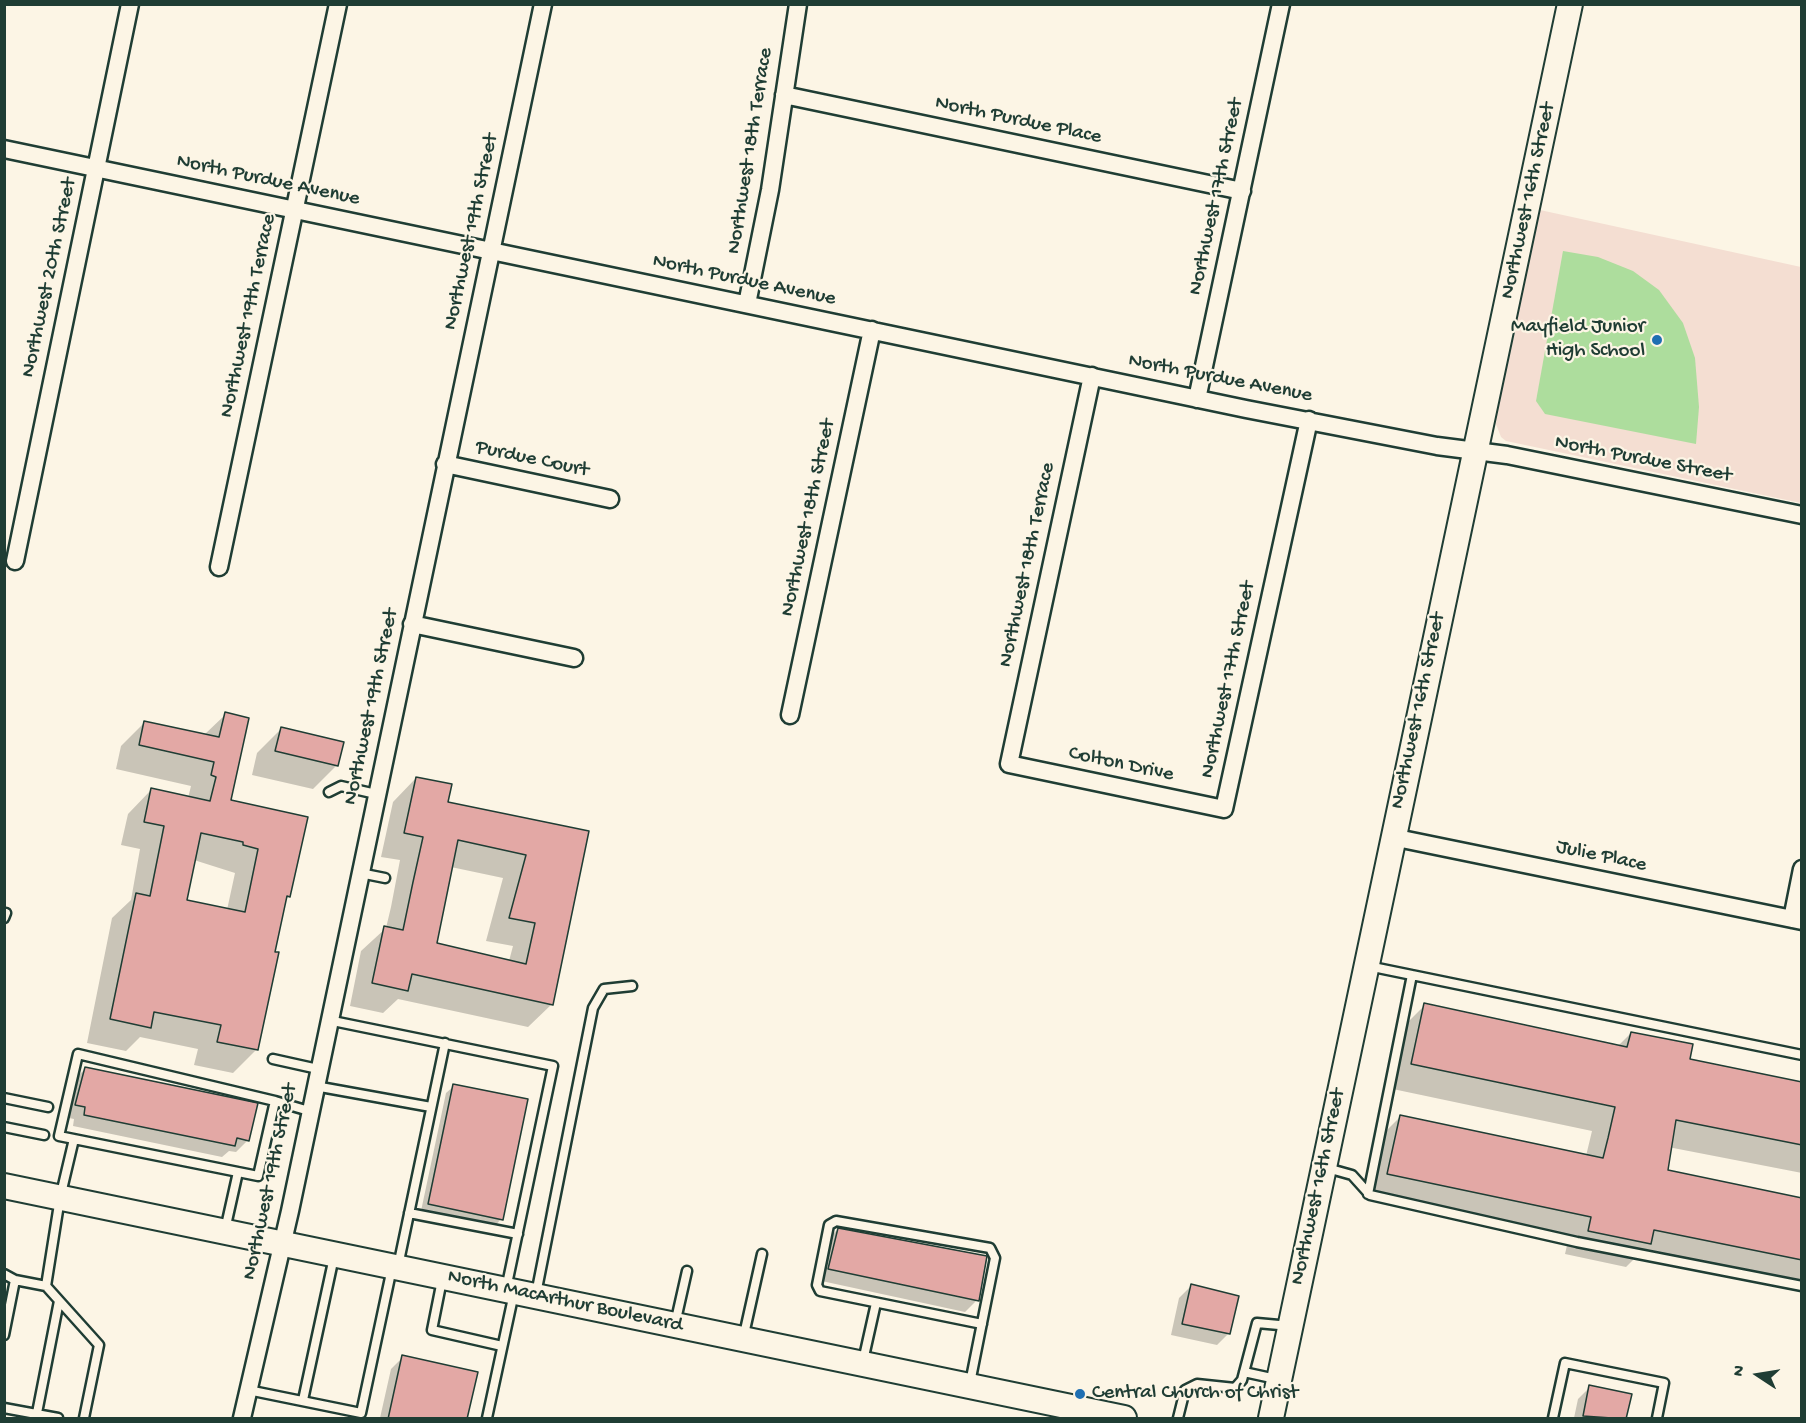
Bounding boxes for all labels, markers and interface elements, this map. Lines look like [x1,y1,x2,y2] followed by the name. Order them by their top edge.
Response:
[722,46,780,256] street label: Northwest 18th Terrace
[932,91,1104,151] street label: North Purdue Place
[1184,96,1250,298] street label: Northwest 17th Street
[1496,100,1562,302] street label: Northwest 16th Street
[439,132,505,332] street label: Northwest 19th Street
[174,149,362,213] street label: North Purdue Avenue
[17,176,83,380] street label: Northwest 20th Street
[215,212,283,420] street label: Northwest 19th Terrace
[650,249,838,313] street label: North Purdue Avenue
[1511,315,1645,365] place label: Mayfield Junior High School
[1650,333,1664,347] marker: Mayfield Junior High School
[1126,349,1314,409] street label: North Purdue Avenue
[776,417,842,619] street label: Northwest 18th Street
[1552,430,1734,490] street label: North Purdue Street
[473,436,591,484] street label: Purdue Court
[994,460,1062,670] street label: Northwest 18th Terrace
[1196,579,1262,781] street label: Northwest 17th Street
[339,607,405,807] street label: Northwest 19th Street
[1386,610,1452,812] street label: Northwest 16th Street
[1066,742,1176,788] street label: Colton Drive
[1553,835,1649,879] street label: Julie Place
[238,1082,304,1282] street label: Northwest 19th Street
[1286,1086,1352,1288] street label: Northwest 16th Street
[445,1265,685,1339] street label: North MacArthur Boulevard
[1728,1345,1788,1405] north arrow
[1730,1364,1750,1378] text: N
[1092,1381,1298,1407] place label: Central Church of Christ
[1073,1387,1087,1401] marker: Central Church of Christ

